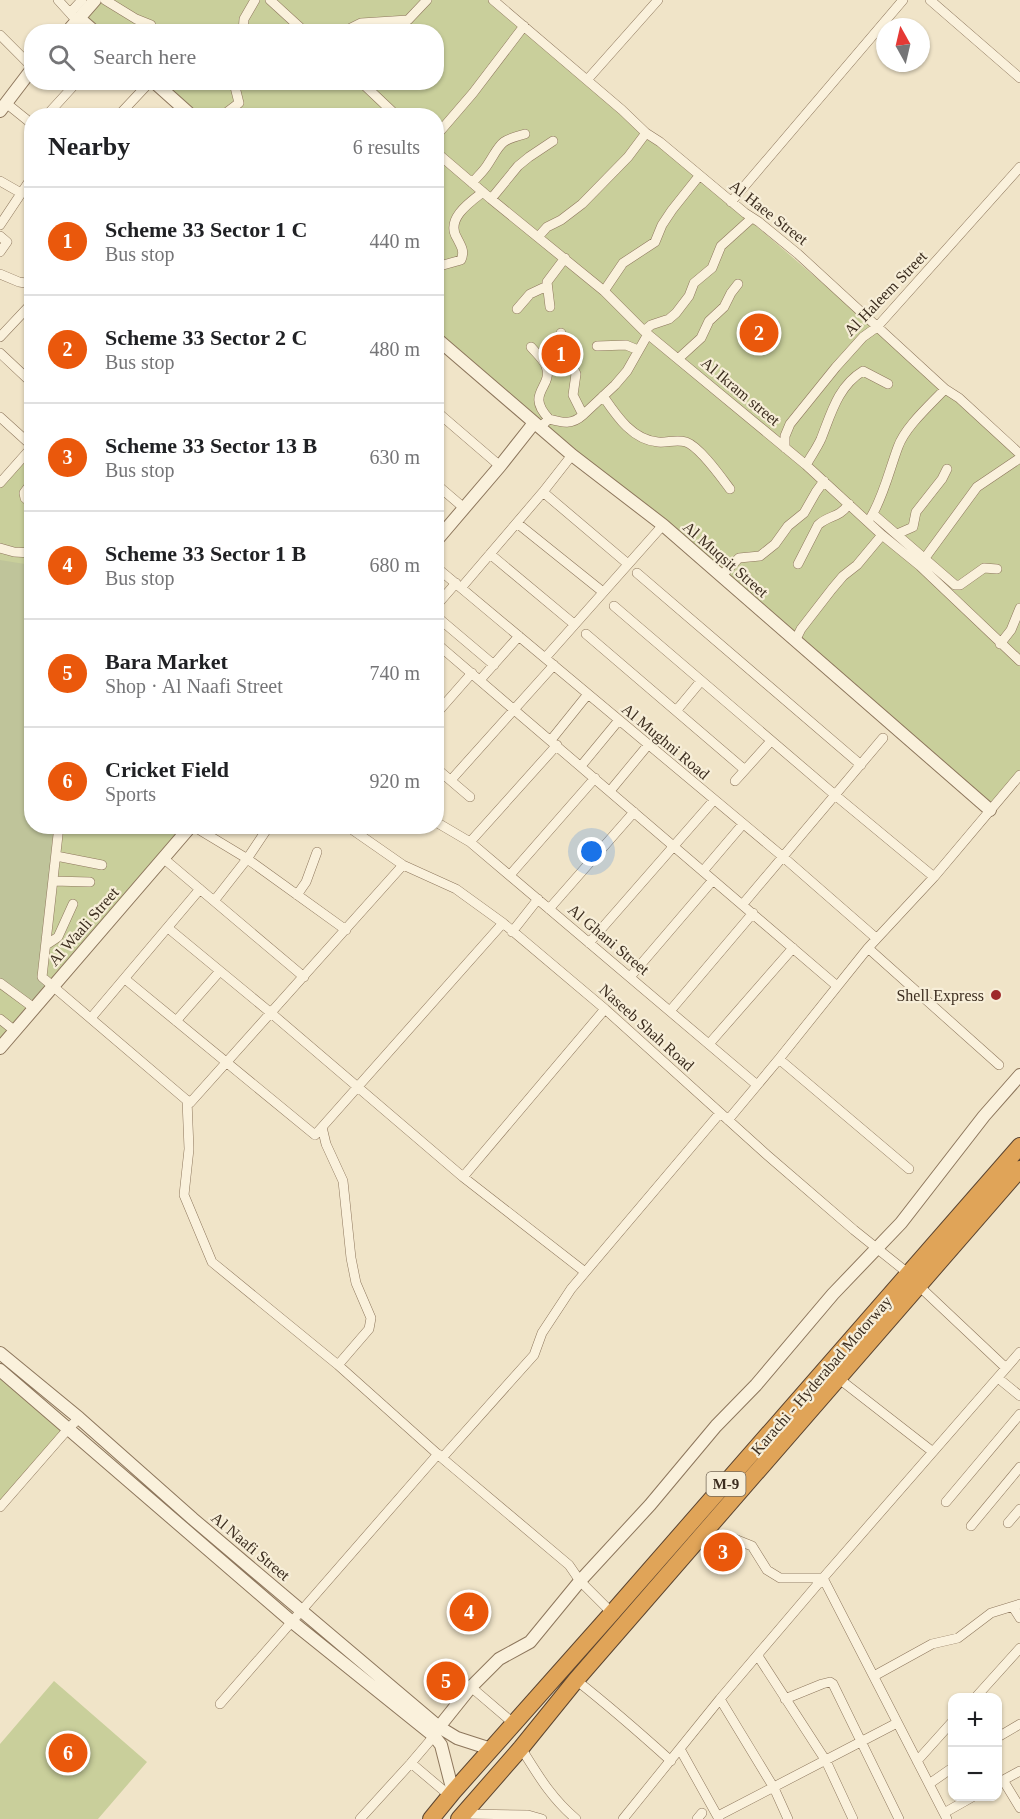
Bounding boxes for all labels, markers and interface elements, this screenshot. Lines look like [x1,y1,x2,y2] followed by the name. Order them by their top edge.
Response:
[876,18,930,72] north arrow
[24,24,444,90] search box
[45,41,78,74] icon: search
[93,44,196,69] text: Search here
[48,132,130,161] text: Nearby
[353,136,420,158] text: 6 results
[726,177,811,248] street label: Al Haee Street
[105,217,307,242] text: Scheme 33 Sector 1 C
[63,230,73,252] text: 1
[369,230,420,252] text: 440 m
[105,243,174,265] text: Bus stop
[841,247,930,339] street label: Al Haleem Street
[740,310,778,356] pin: 2
[105,325,307,350] text: Scheme 33 Sector 2 C
[542,332,580,376] pin: 1
[63,338,73,360] text: 2
[369,338,420,360] text: 480 m
[105,351,174,373] text: Bus stop
[698,354,784,429] street label: Al Ikram street
[105,433,317,458] text: Scheme 33 Sector 13 B
[63,446,73,468] text: 3
[369,446,420,468] text: 630 m
[105,459,174,481] text: Bus stop
[679,518,772,602] street label: Al Muqsit Street
[105,541,306,566] text: Scheme 33 Sector 1 B
[63,554,73,576] text: 4
[369,554,420,576] text: 680 m
[105,567,174,589] text: Bus stop
[105,649,228,674] text: Bara Market
[63,662,73,684] text: 5
[369,662,420,684] text: 740 m
[105,675,283,697] text: Shop · Al Naafi Street
[618,700,713,784] street label: Al Mughni Road
[105,757,229,782] text: Cricket Field
[63,770,73,792] text: 6
[369,770,420,792] text: 920 m
[105,783,156,805] text: Sports
[577,837,606,866] your location
[45,883,122,969] street label: Al Waali Street
[565,901,653,979] street label: Al Ghani Street
[596,981,697,1074] street label: Naseeb Shah Road
[896,987,984,1005] place label: Shell Express
[989,988,1003,1002] marker: Shell Express
[748,1292,896,1459] street label: Karachi - Hyderabad Motorway
[706,1472,746,1496] road number: M-9
[208,1509,294,1584] street label: Al Naafi Street
[704,1530,742,1574] pin: 3
[450,1590,488,1634] pin: 4
[426,1658,466,1704] pin: 5
[948,1693,1002,1801] map controls
[948,1693,1002,1747] button: +
[48,1730,88,1776] pin: 6
[948,1747,1002,1801] button: −

